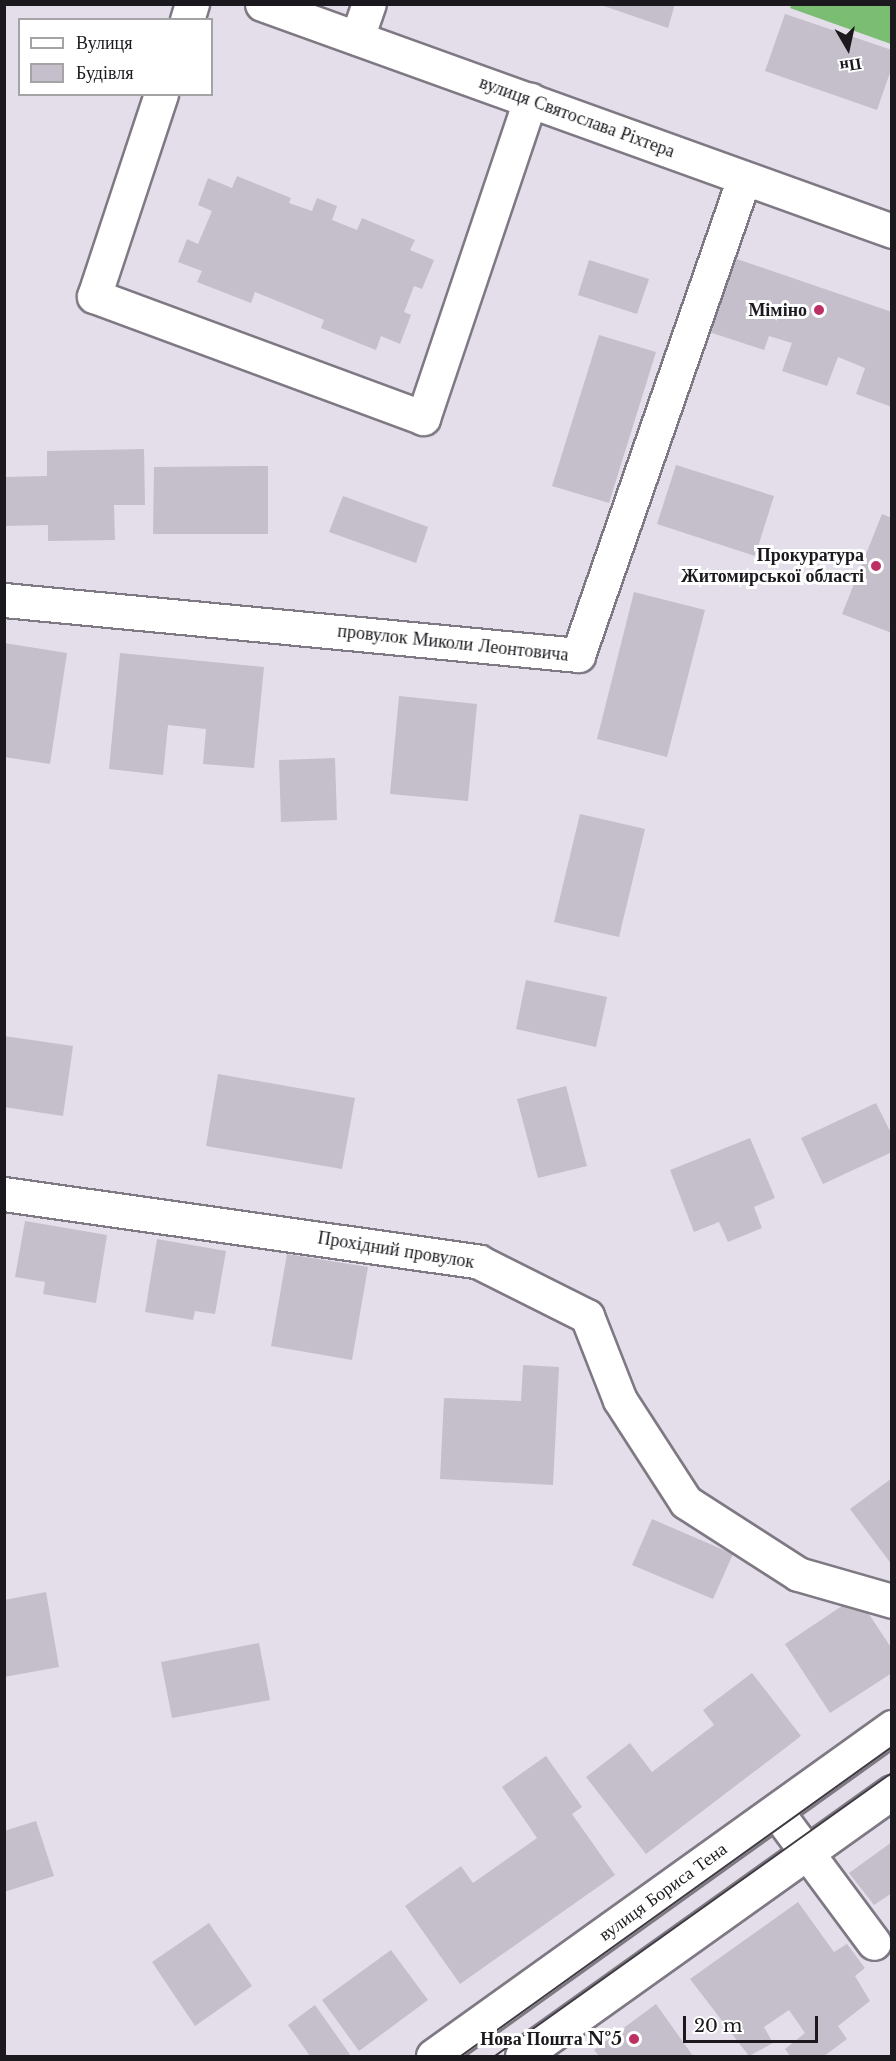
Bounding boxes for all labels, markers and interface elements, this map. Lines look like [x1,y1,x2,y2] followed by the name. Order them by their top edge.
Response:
[18,18,213,96] legend
[818,18,878,78] north arrow
[76,32,133,54] text: Вулиця
[839,54,863,77] text: Пн
[76,62,133,84] text: Будівля
[476,72,678,162] street label: вулиця Святослава Ріхтера
[748,299,807,321] place label: Міміно
[812,303,826,317] marker: Міміно
[681,545,864,588] place label: Прокуратура Житомирської області
[869,559,883,573] marker: Прокуратура Житомирської області
[336,620,570,666] street label: провулок Миколи Леонтовича
[316,1227,476,1273] street label: Прохідний провулок
[595,1838,731,1946] street label: вулиця Бориса Тена
[686,2004,821,2042] scale bar
[694,2015,742,2037] text: 20 m
[480,2028,622,2050] place label: Нова Пошта №5
[627,2032,641,2046] marker: Нова Пошта №5

